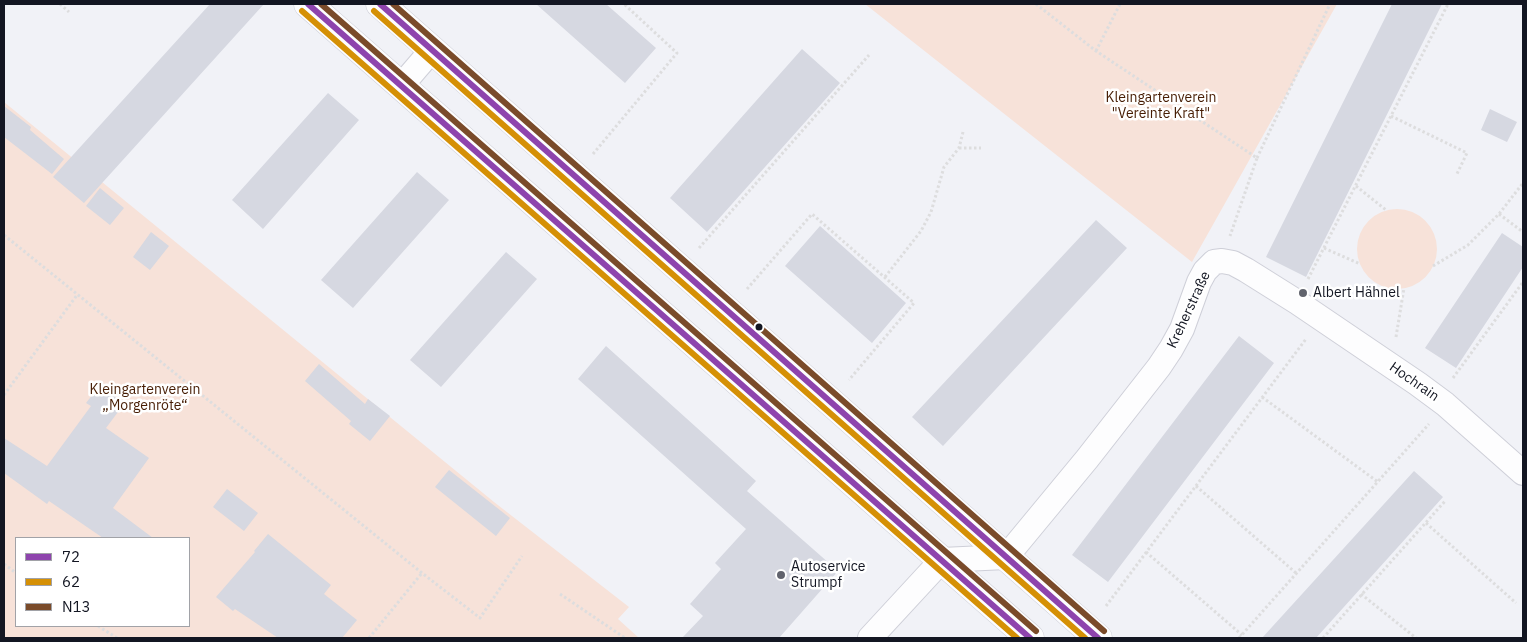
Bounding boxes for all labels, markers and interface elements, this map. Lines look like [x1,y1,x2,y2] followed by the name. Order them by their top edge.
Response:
[1106,90,1216,122] park label: Kleingartenverein "Vereinte Kraft"
[1164,269,1214,351] street label: Kreherstraße
[1313,285,1400,301] place label: Albert Hähnel
[1297,287,1309,299] marker: Albert Hähnel
[754,322,764,332] unlabelled marker
[1386,359,1442,405] street label: Hochrain
[90,382,200,414] park label: Kleingartenverein „Morgenröte“
[15,537,190,627] legend
[62,547,80,566] text: 72
[791,559,865,592] place label: Autoservice Strumpf
[775,569,787,581] marker: Autoservice Strumpf
[62,572,80,591] text: 62
[62,597,91,616] text: N13

